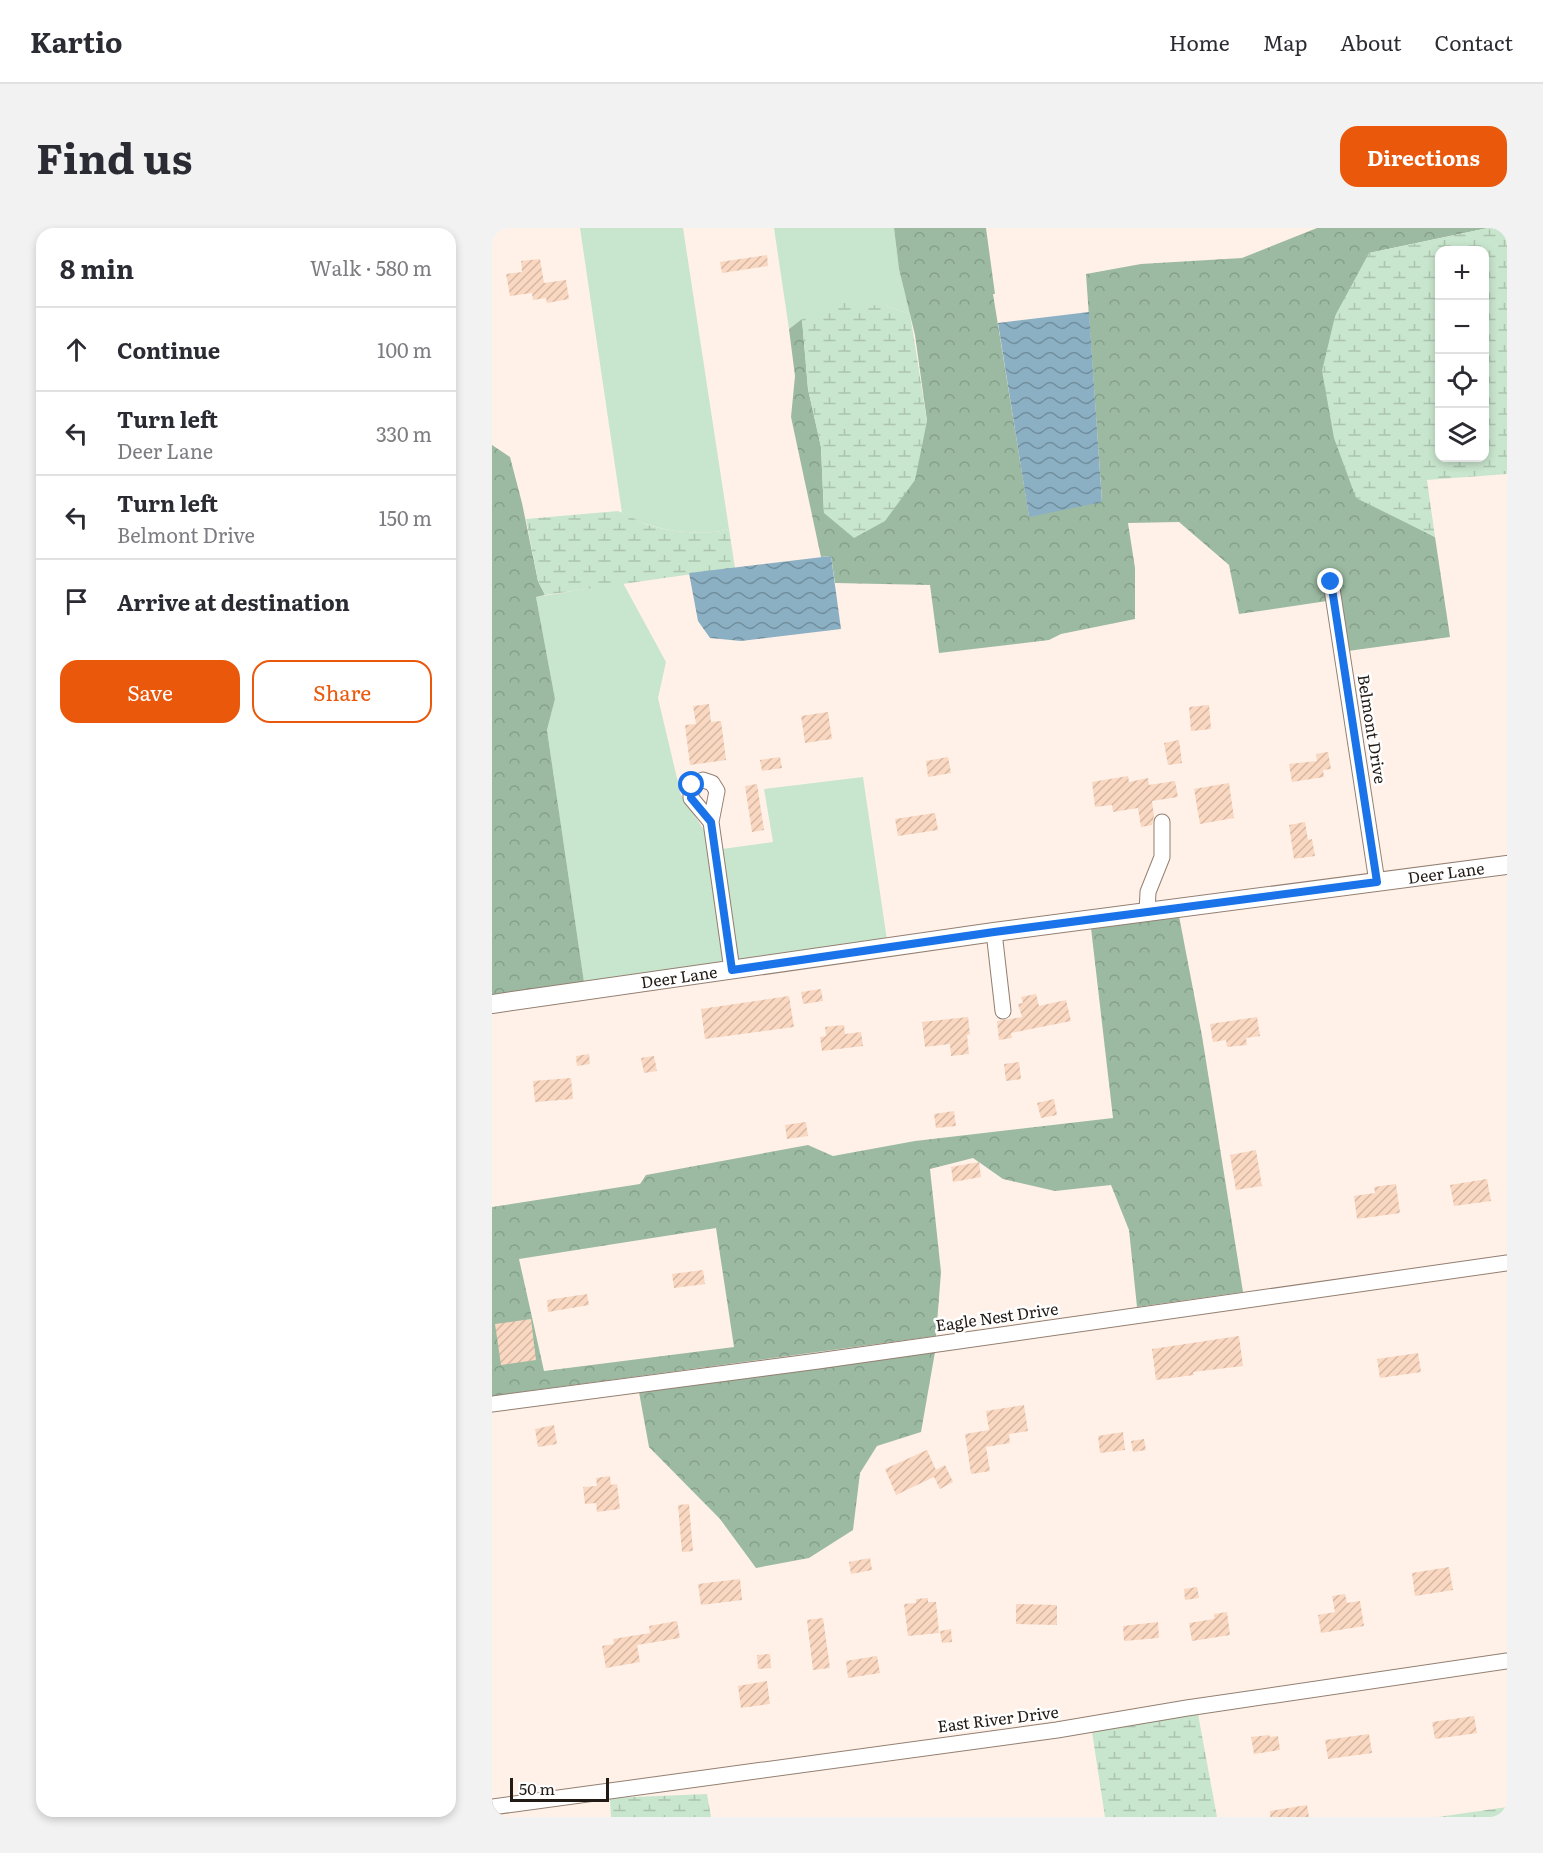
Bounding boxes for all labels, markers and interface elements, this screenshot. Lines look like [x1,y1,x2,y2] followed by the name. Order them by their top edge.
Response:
[30,20,123,62] text: Kartio
[1169,26,1230,57] text: Home
[1263,26,1307,57] text: Map
[1340,26,1402,57] text: About
[1435,26,1513,57] text: Contact
[36,125,193,187] text: Find us
[1340,126,1507,187] button: Directions
[1435,246,1489,462] map controls
[1435,246,1489,300] button: +
[60,248,134,287] text: 8 min
[310,252,432,282] text: Walk · 580 m
[1435,300,1489,354] button: −
[60,333,93,366] icon: ahead
[117,333,220,366] text: Continue
[377,334,432,364] text: 100 m
[1435,354,1489,408] button: locate
[117,402,218,435] text: Turn left
[1435,408,1489,462] button: layers
[60,417,93,450] icon: left
[376,418,432,448] text: 330 m
[117,435,213,465] text: Deer Lane
[117,486,218,519] text: Turn left
[60,501,93,534] icon: left
[379,502,432,532] text: 150 m
[117,519,255,549] text: Belmont Drive
[1317,568,1343,594] route end
[60,585,93,618] icon: arrive
[117,585,350,618] text: Arrive at destination
[60,660,240,723] button: Save
[252,660,432,723] button: Share
[1353,672,1393,785] street label: Belmont Drive
[678,771,704,797] route start
[1406,855,1486,889] street label: Deer Lane
[639,959,719,994] street label: Deer Lane
[934,1296,1060,1336] street label: Eagle Nest Drive
[936,1699,1060,1737] street label: East River Drive
[510,1775,609,1802] scale bar
[519,1776,555,1800] text: 50 m

